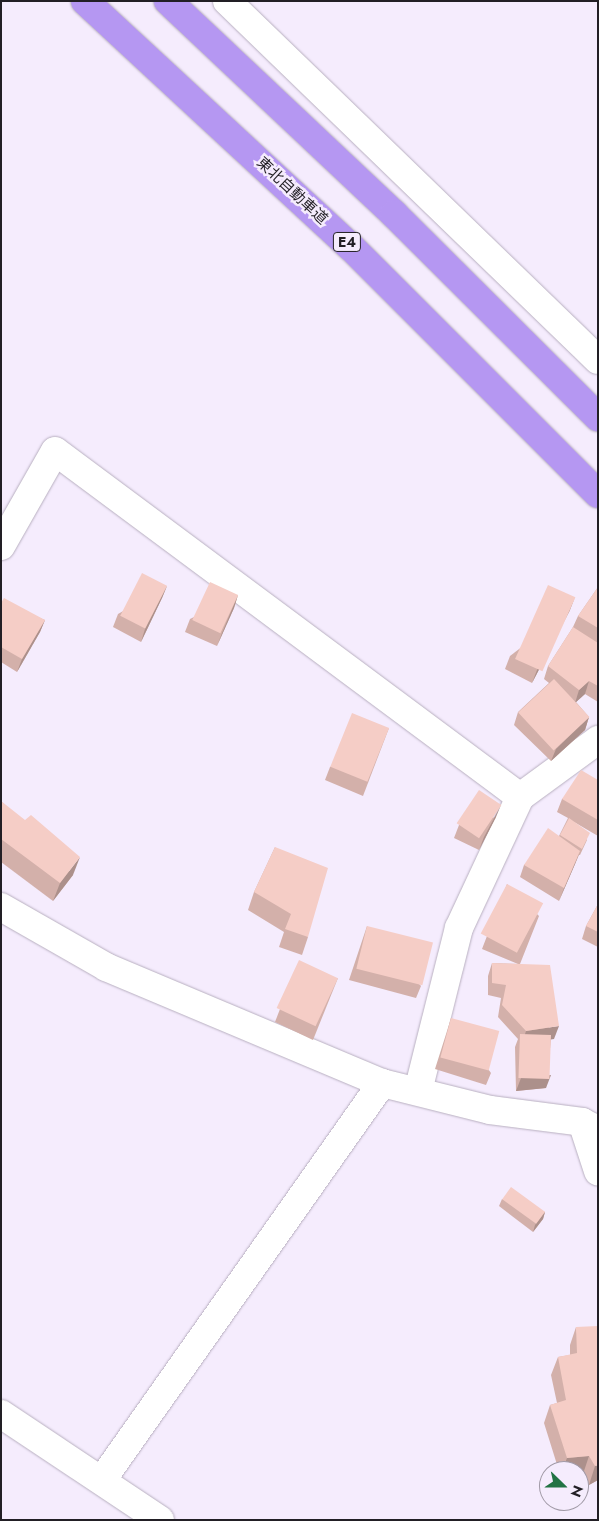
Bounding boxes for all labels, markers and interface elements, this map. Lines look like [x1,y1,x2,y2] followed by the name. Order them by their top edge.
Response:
[253,154,331,228] street label: 東北自動車道
[332,230,362,253] road number: E4
[539,1461,589,1511] north arrow
[566,1482,588,1500] text: N

